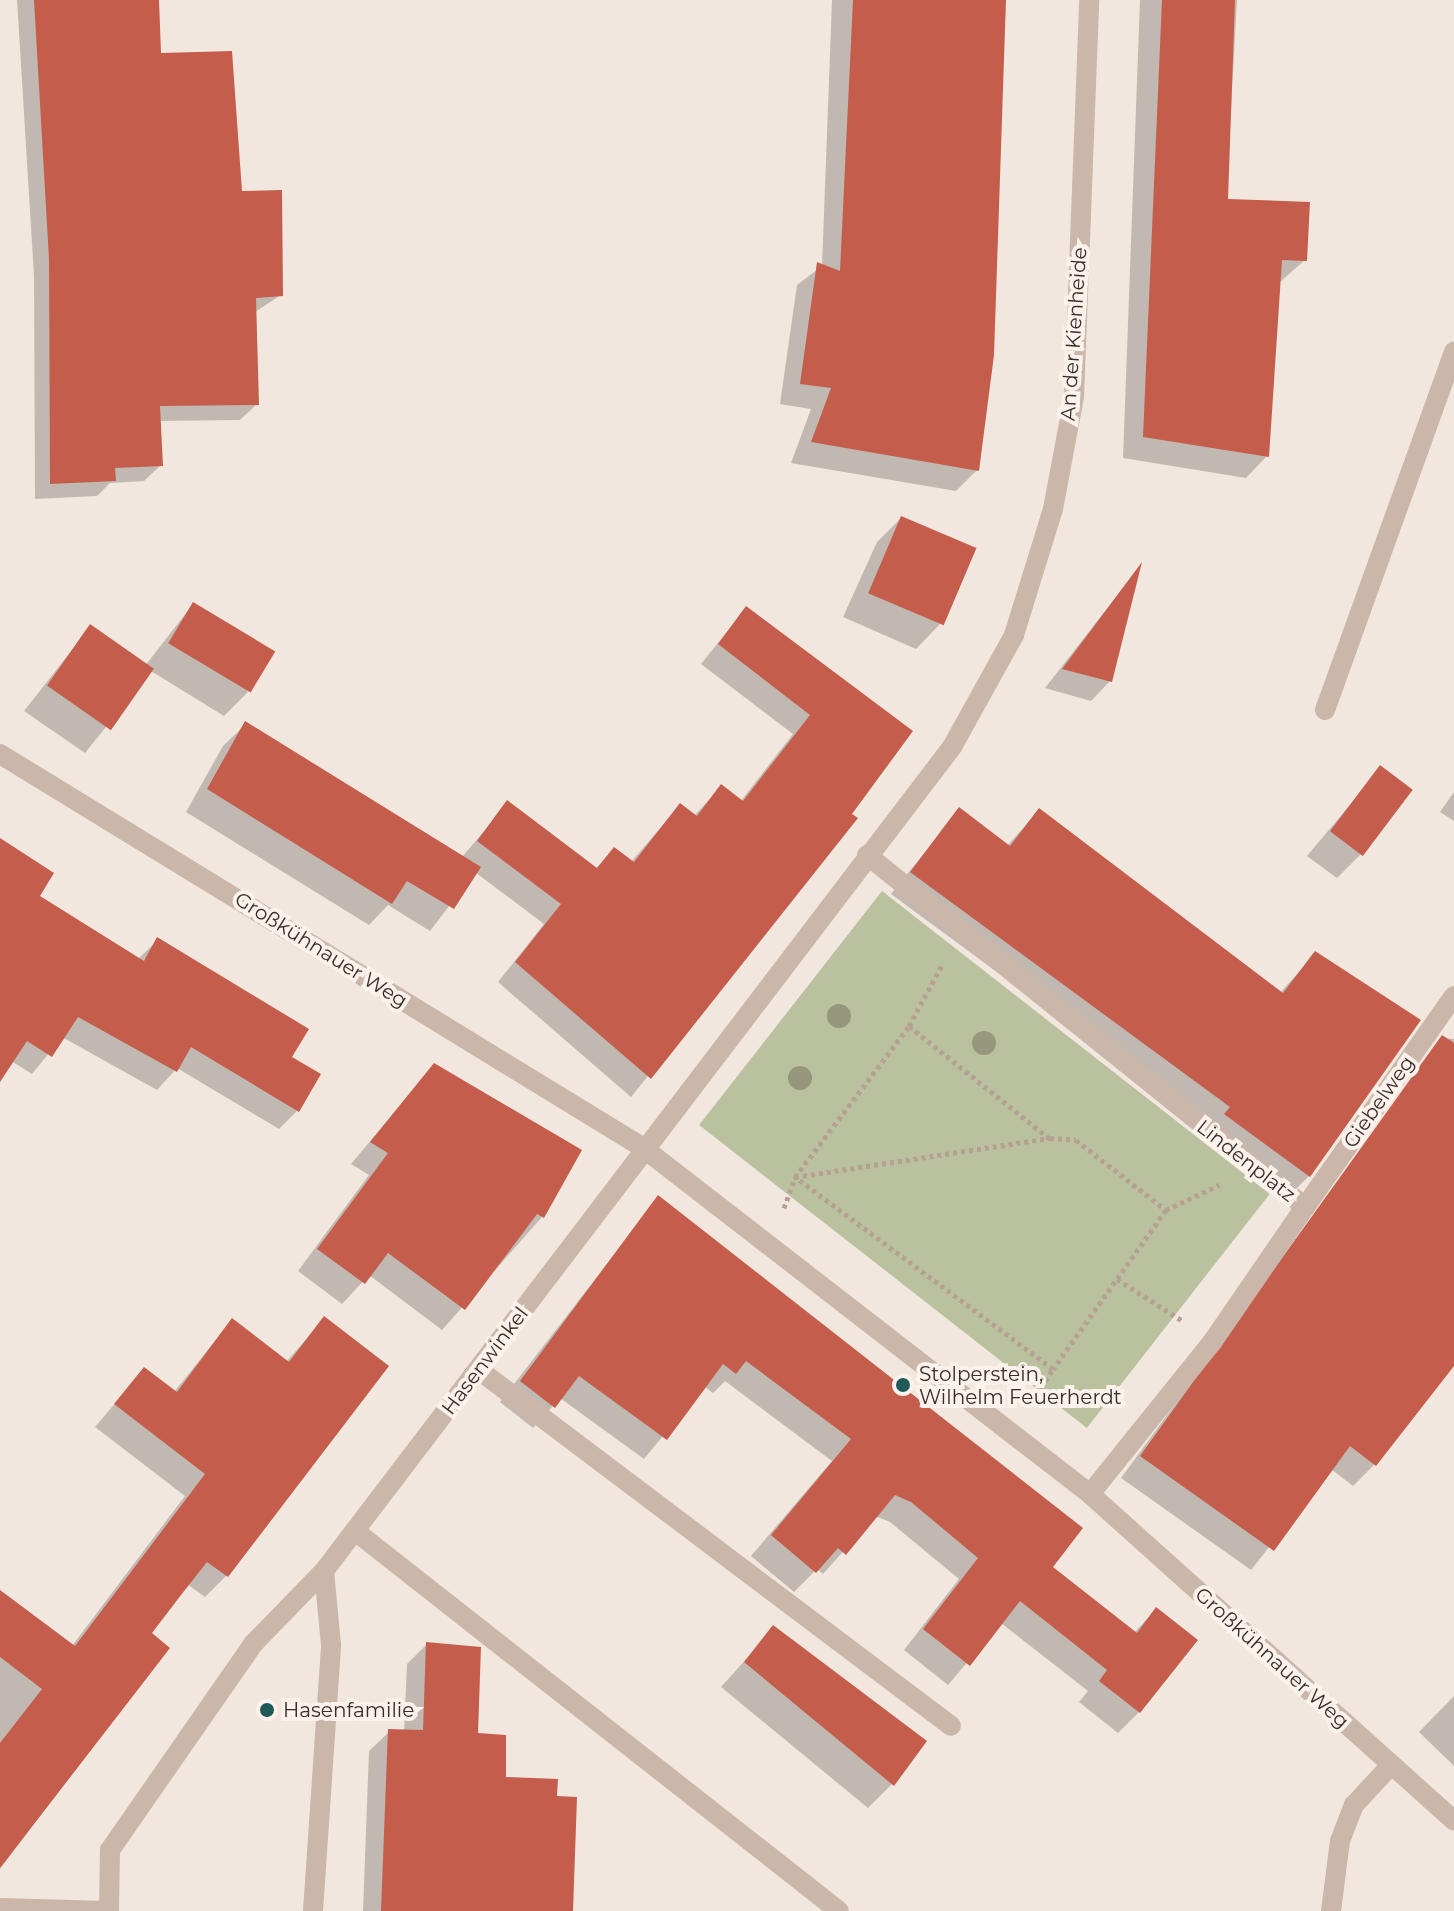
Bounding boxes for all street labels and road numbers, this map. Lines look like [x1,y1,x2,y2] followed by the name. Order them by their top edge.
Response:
[1056,246,1092,422] street label: An der Kienheide
[230,887,412,1013] street label: Großkühnauer Weg
[1338,1051,1420,1153] street label: Giebelweg
[1192,1115,1300,1207] street label: Lindenplatz
[437,1302,533,1420] street label: Hasenwinkel
[1190,1583,1354,1733] street label: Großkühnauer Weg

